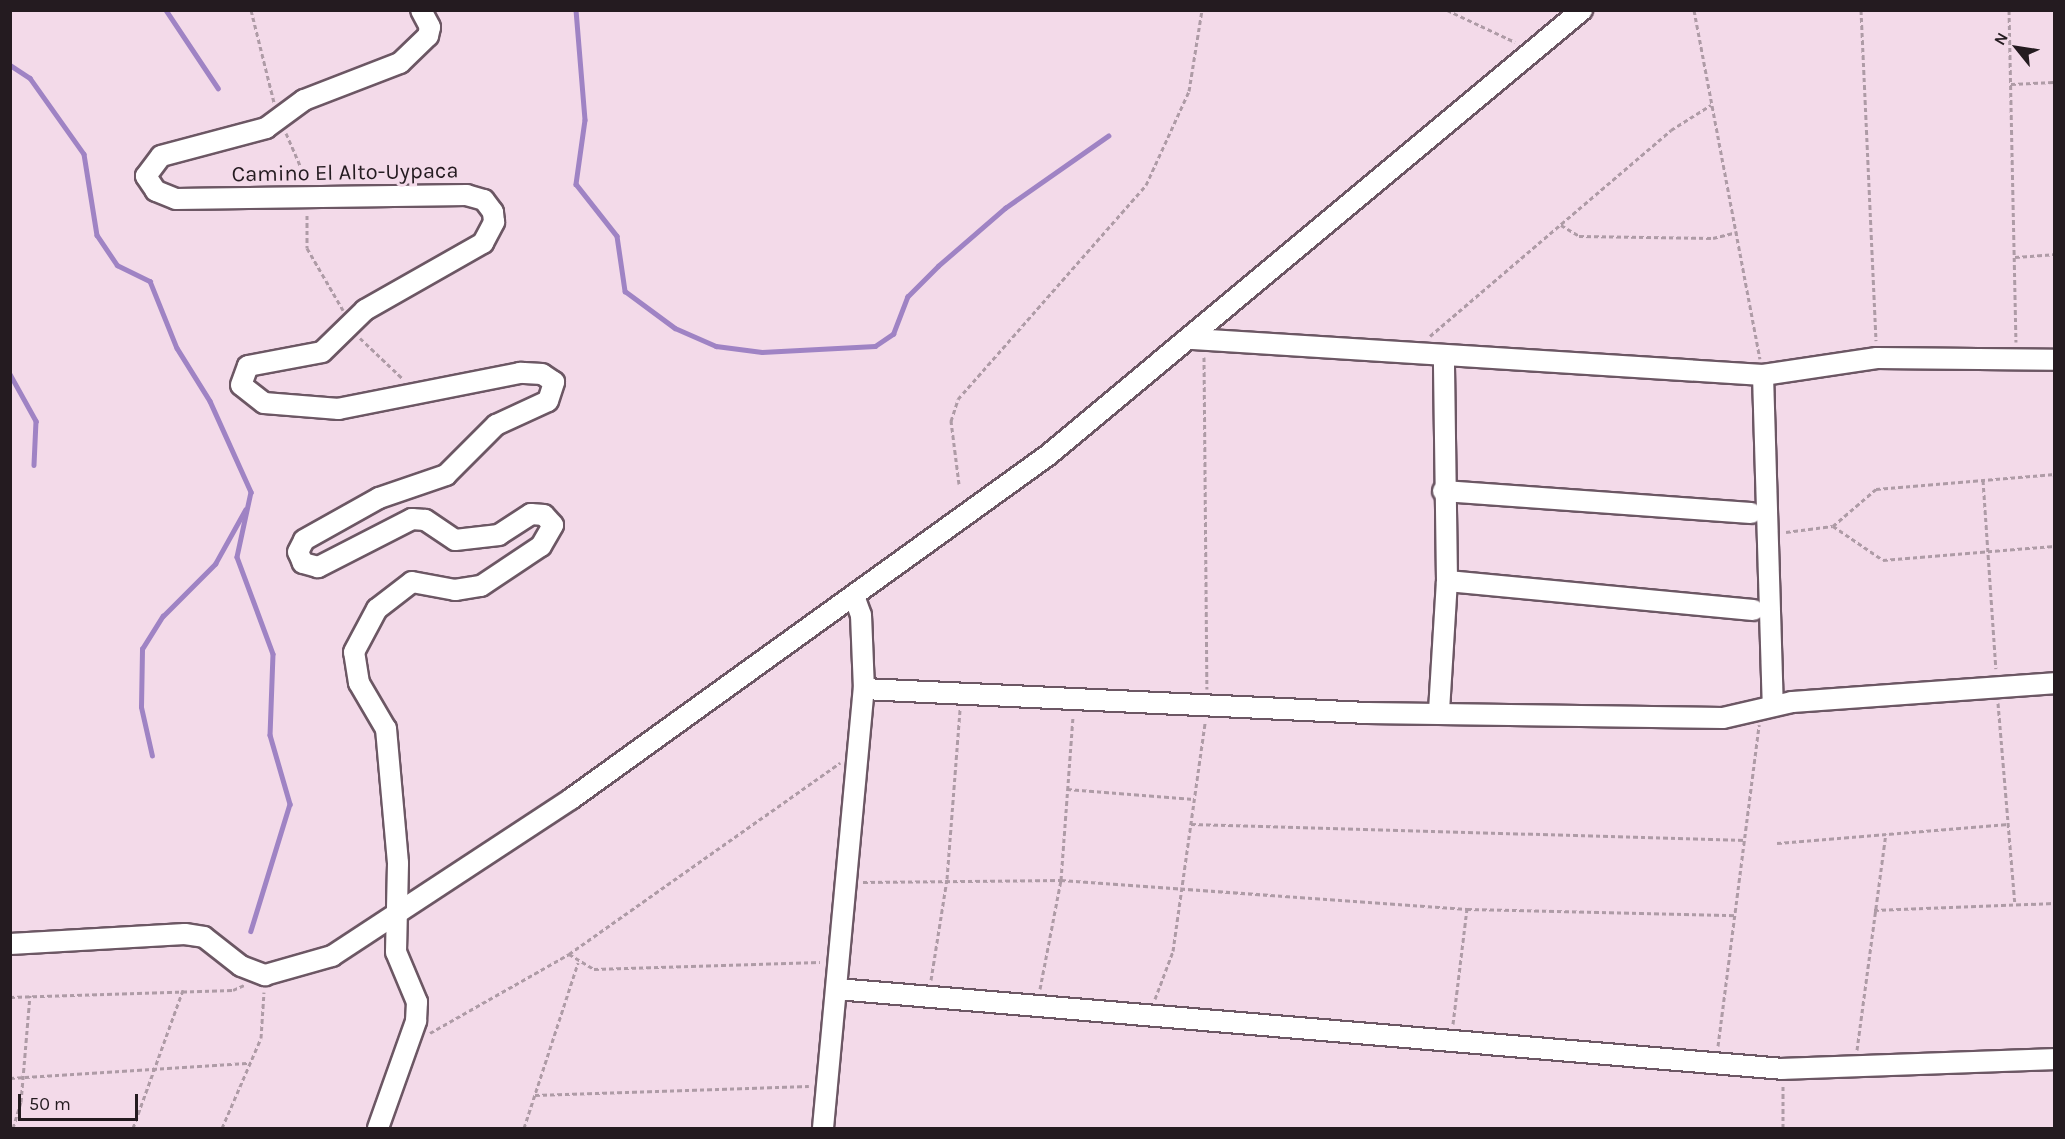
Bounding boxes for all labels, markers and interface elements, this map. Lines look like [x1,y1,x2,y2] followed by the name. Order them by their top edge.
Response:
[1987,18,2047,78] north arrow
[1990,29,2012,48] text: N
[231,158,459,188] street label: Camino El Alto-Uypaca
[21,1082,141,1120] scale bar
[29,1093,71,1115] text: 50 m

